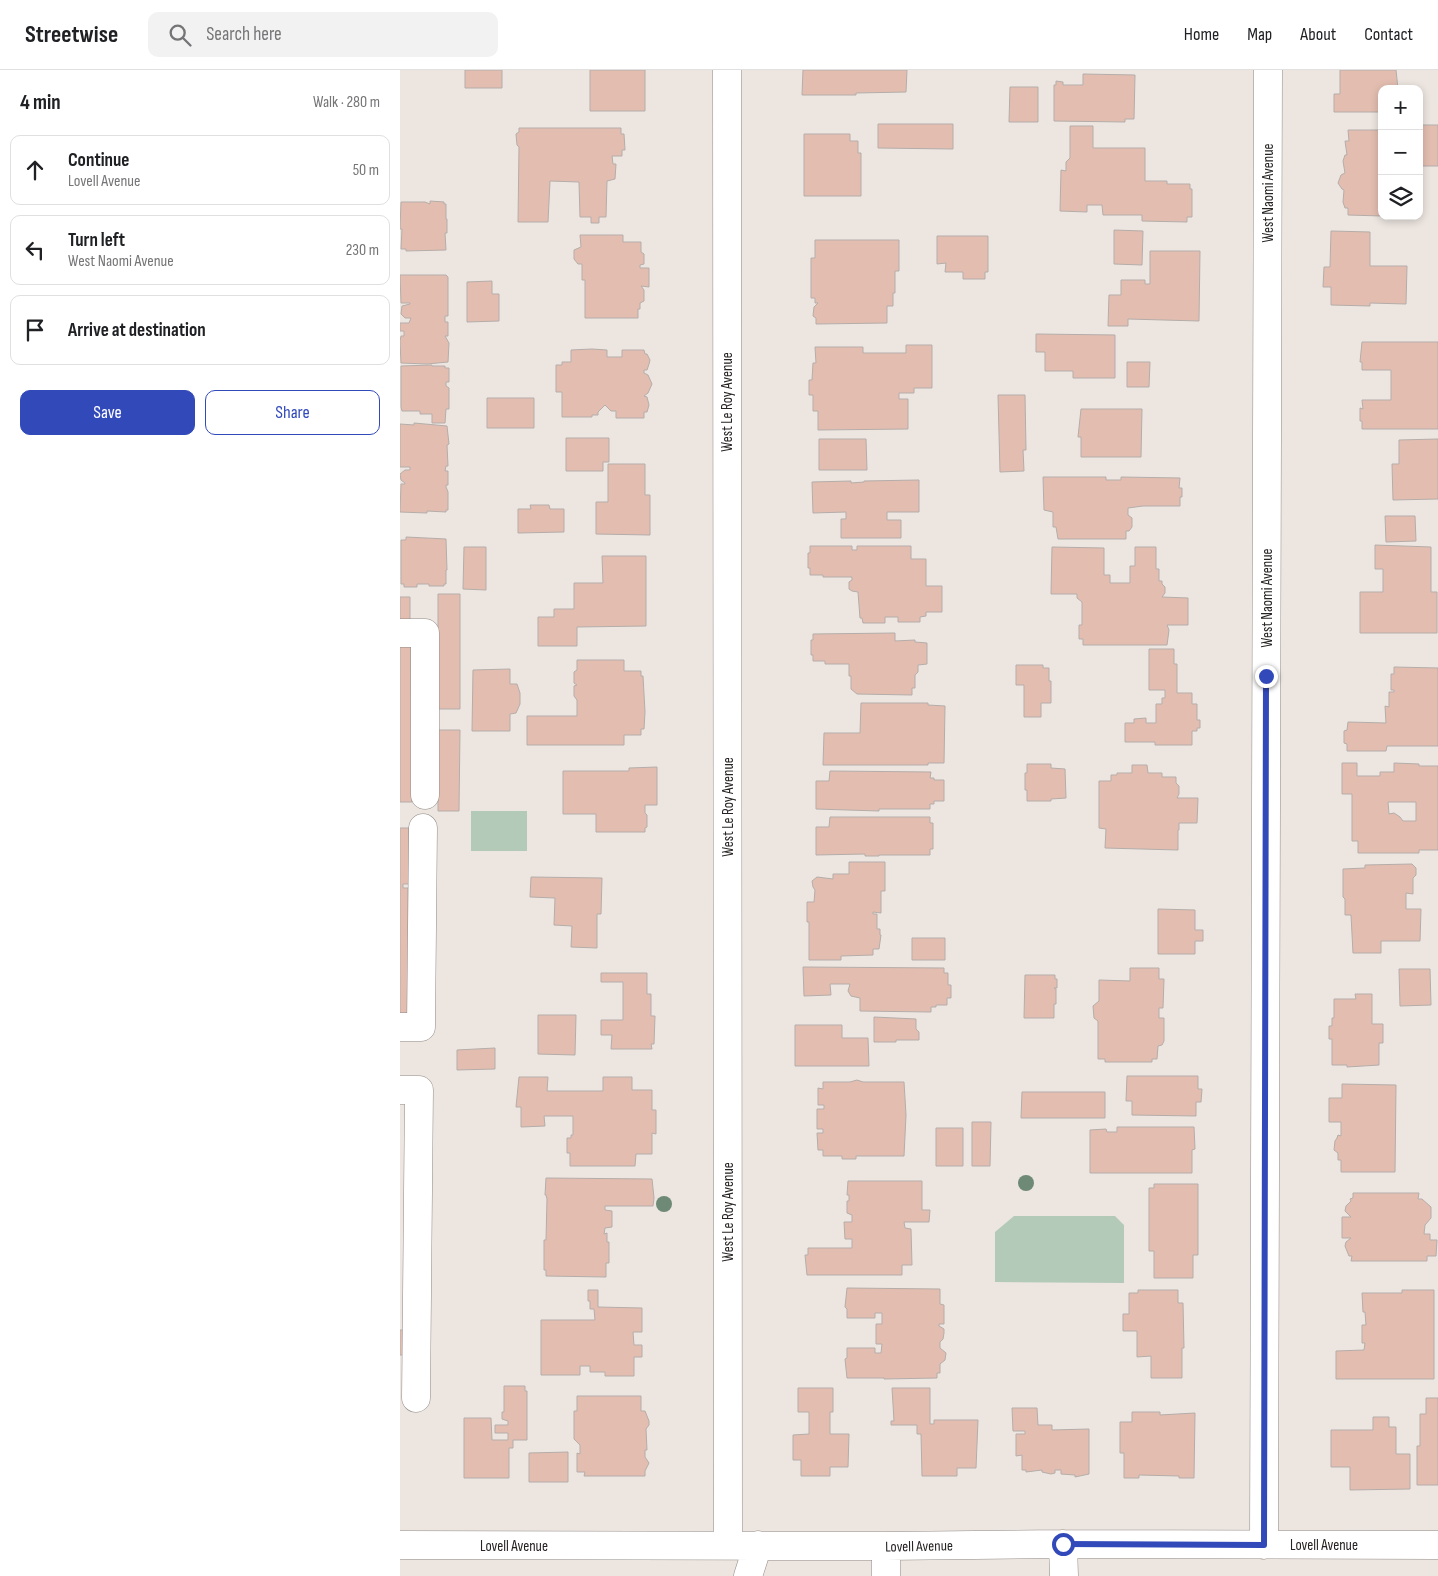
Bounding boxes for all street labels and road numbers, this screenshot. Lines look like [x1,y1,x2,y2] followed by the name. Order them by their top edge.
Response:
[1259,143,1278,243] street label: West Naomi Avenue
[718,352,737,452] street label: West Le Roy Avenue
[1258,548,1277,648] street label: West Naomi Avenue
[719,757,738,857] street label: West Le Roy Avenue
[719,1162,738,1262] street label: West Le Roy Avenue
[885,1536,953,1557] street label: Lovell Avenue
[1290,1536,1358,1555] street label: Lovell Avenue
[480,1537,548,1556] street label: Lovell Avenue

